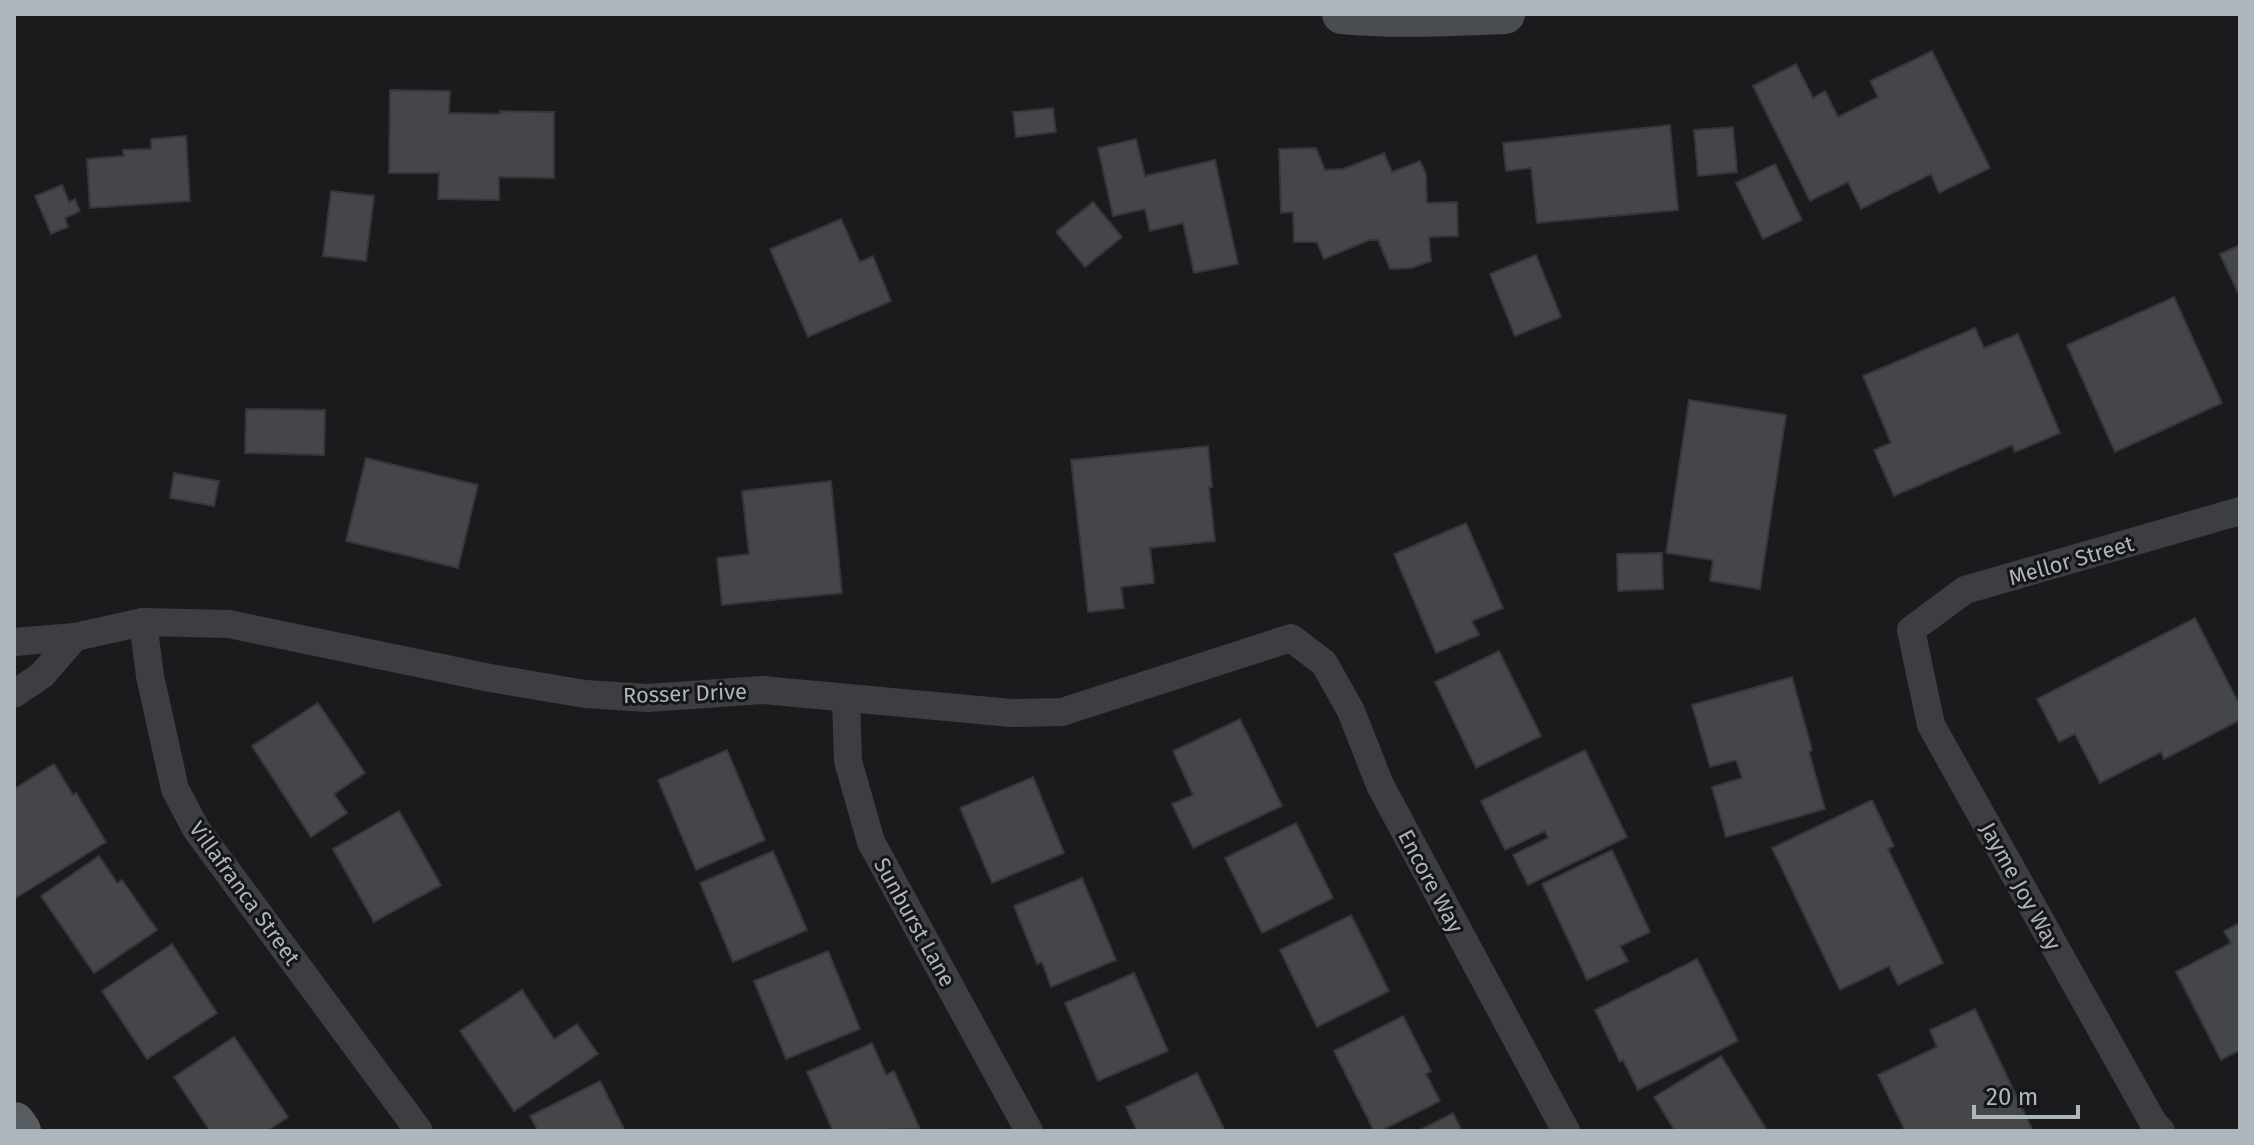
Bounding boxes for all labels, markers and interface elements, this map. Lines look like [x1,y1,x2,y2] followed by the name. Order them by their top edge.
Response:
[2006,530,2137,591] street label: Mellor Street
[623,678,747,709] street label: Rosser Drive
[183,816,306,970] street label: Villafranca Street
[1974,818,2067,955] street label: Jayme Joy Way
[1392,825,1469,938] street label: Encore Way
[868,853,961,991] street label: Sunburst Lane
[1974,1069,2078,1119] scale bar
[1986,1083,2038,1111] text: 20 m

